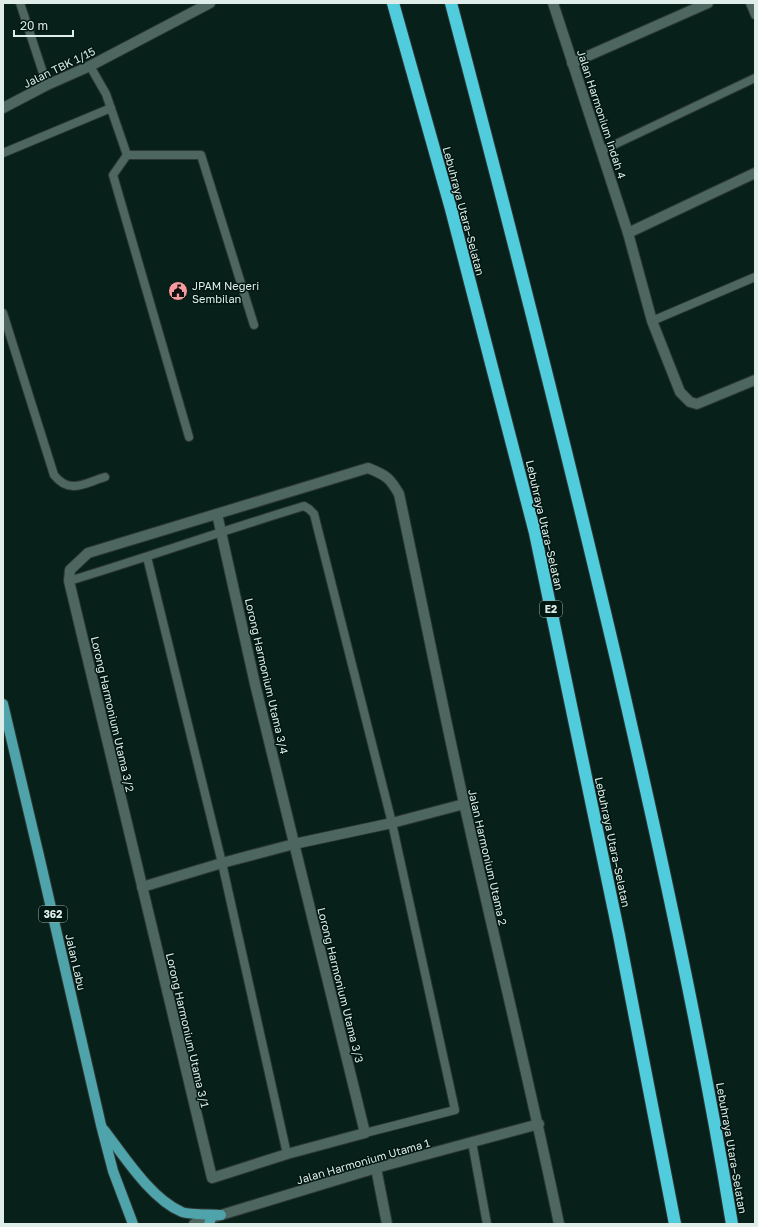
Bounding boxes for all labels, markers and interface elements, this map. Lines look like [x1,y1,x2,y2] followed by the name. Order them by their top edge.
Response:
[14,12,73,38] scale bar
[20,18,48,33] text: 20 m
[21,44,97,90] street label: Jalan TBK 1/15
[575,48,629,181] street label: Jalan Harmonium Indah 4
[441,145,487,277] street label: Lebuhraya Utara–Selatan
[192,279,259,305] place label: JPAM Negeri Sembilan
[167,280,189,302] public building icon: JPAM Negeri Sembilan
[524,459,566,591] street label: Lebuhraya Utara–Selatan
[243,597,291,756] street label: Lorong Harmonium Utama 3/4
[540,601,562,617] road number: E2
[89,635,137,793] street label: Lorong Harmonium Utama 3/2
[593,776,633,908] street label: Lebuhraya Utara–Selatan
[466,788,510,926] street label: Jalan Harmonium Utama 2
[39,906,67,922] road number: 362
[315,906,367,1064] street label: Lorong Harmonium Utama 3/3
[63,932,89,992] street label: Jalan Labu
[164,951,212,1109] street label: Lorong Harmonium Utama 3/1
[714,1081,750,1215] street label: Lebuhraya Utara–Selatan
[295,1136,431,1186] street label: Jalan Harmonium Utama 1

